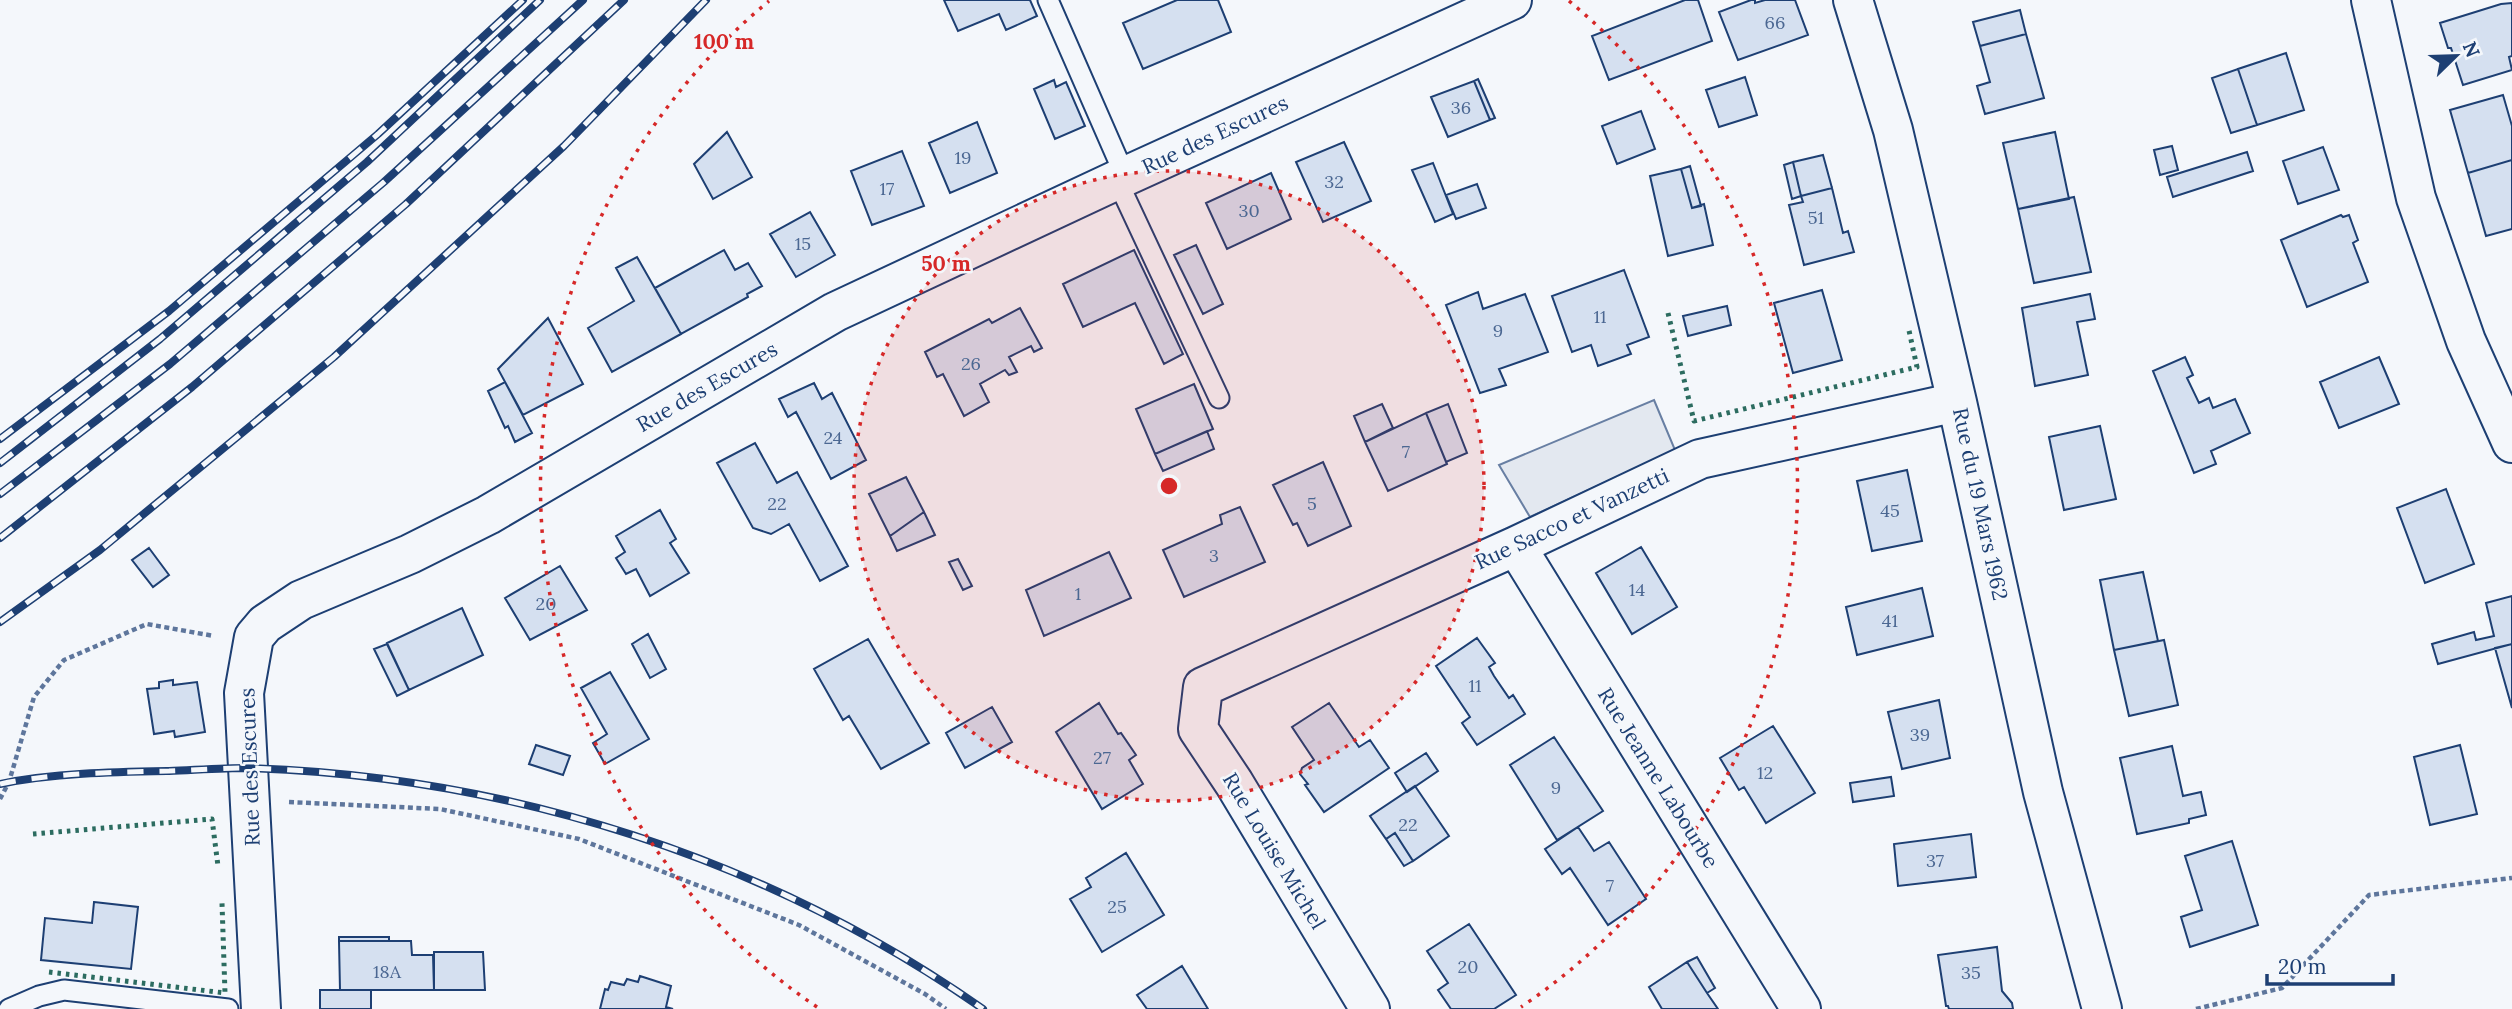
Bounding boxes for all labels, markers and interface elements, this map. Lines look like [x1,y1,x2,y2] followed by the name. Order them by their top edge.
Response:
[1765,11,1785,34] house number: 66
[2421,21,2491,91] north arrow
[694,28,754,55] text: 100 m
[2458,38,2486,61] text: N
[1137,89,1292,180] street label: Rue des Escures
[1451,96,1471,119] house number: 36
[955,146,971,169] house number: 19
[1324,170,1344,193] house number: 32
[880,177,894,200] house number: 17
[1238,199,1260,222] house number: 30
[1808,206,1824,229] house number: 51
[795,232,811,255] house number: 15
[921,250,971,277] text: 50 m
[1593,305,1607,328] house number: 11
[1493,319,1503,342] house number: 9
[631,335,782,438] street label: Rue des Escures
[961,352,981,375] house number: 26
[1947,405,2014,603] street label: Rue du 19 Mars 1962
[823,426,843,449] house number: 24
[1402,440,1410,463] house number: 7
[1470,462,1673,575] street label: Rue Sacco et Vanzetti
[1157,474,1181,498] centre of rings
[767,492,787,515] house number: 22
[1307,492,1317,515] house number: 5
[1880,499,1900,522] house number: 45
[1209,544,1219,567] house number: 3
[1629,578,1645,601] house number: 14
[1075,582,1081,605] house number: 1
[536,592,556,615] house number: 20
[1882,609,1898,632] house number: 41
[1468,674,1482,697] house number: 11
[1592,682,1725,873] street label: Rue Jeanne Labourbe
[233,687,266,847] street label: Rue des Escures
[1910,723,1930,746] house number: 39
[1093,746,1111,769] house number: 27
[1757,761,1773,784] house number: 12
[1217,767,1332,934] street label: Rue Louise Michel
[1551,776,1561,799] house number: 9
[1398,813,1418,836] house number: 22
[1926,849,1944,872] house number: 37
[1606,874,1614,897] house number: 7
[1107,895,1127,918] house number: 25
[2267,942,2393,986] scale bar
[2278,953,2327,980] text: 20 m
[1458,955,1478,978] house number: 20
[373,960,402,983] house number: 18A
[1961,961,1981,984] house number: 35

